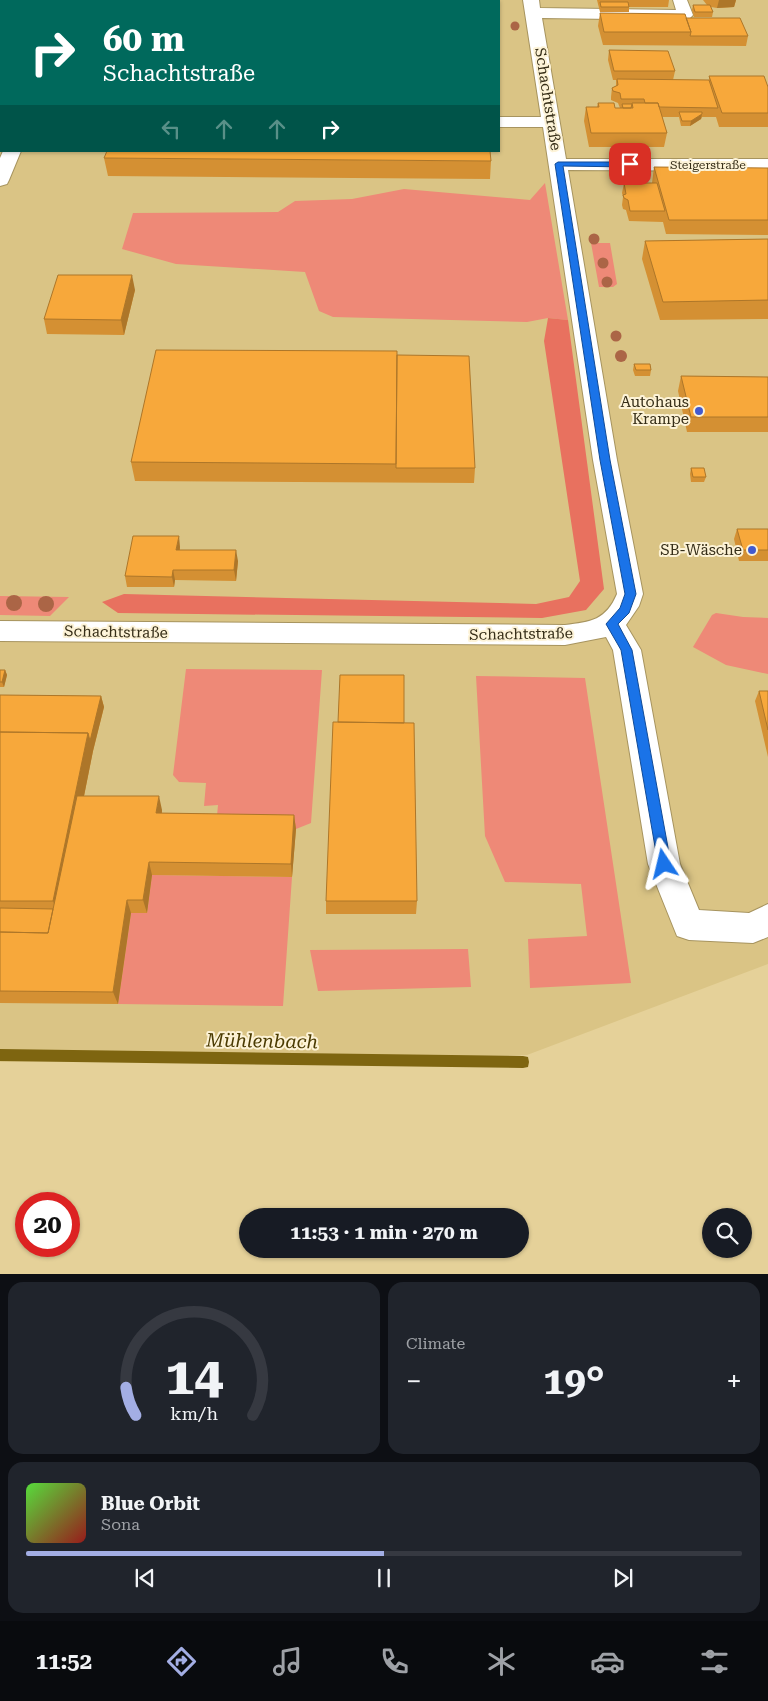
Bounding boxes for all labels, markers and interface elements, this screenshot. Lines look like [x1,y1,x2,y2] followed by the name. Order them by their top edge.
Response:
[103,19,185,60] text: 60 m
[20,20,85,85] icon: right
[531,46,565,152] street label: Schachtstraße
[103,61,255,86] text: Schachtstraße
[157,115,185,143] icon: left
[210,115,238,143] icon: ahead
[263,115,291,143] icon: ahead
[316,115,344,143] icon: right
[609,143,651,185] pin
[616,150,644,178] icon: arrive
[670,158,746,172] street label: Steigerstraße
[620,393,689,428] place label: Autohaus Krampe
[693,405,705,417] marker: Autohaus Krampe
[660,541,742,559] place label: SB-Wäsche
[746,544,758,556] marker: SB-Wäsche
[64,622,168,642] street label: Schachtstraße
[469,624,573,644] street label: Schachtstraße
[637,837,689,889] position arrow
[205,1029,318,1053] water label: Mühlenbach
[15,1192,80,1257] speed limit sign: 20
[702,1208,752,1258] map controls
[702,1208,752,1258] button: search
[290,1221,478,1244] text: 11:53 · 1 min · 270 m
[406,1334,465,1353] text: Climate
[165,1346,223,1407] text: 14
[543,1359,605,1403] text: 19°
[406,1365,422,1398] text: −
[726,1365,742,1398] text: +
[170,1403,218,1424] text: km/h
[101,1492,200,1515] text: Blue Orbit
[101,1515,140,1534] text: Sona
[131,1564,159,1592] icon: previous
[370,1564,398,1592] icon: pause
[609,1564,637,1592] icon: next
[164,1644,199,1679] icon: directions
[270,1644,305,1679] icon: music
[377,1644,412,1679] icon: phone
[484,1644,519,1679] icon: climate
[590,1644,625,1679] icon: car
[697,1644,732,1679] icon: filters
[36,1649,92,1674] text: 11:52

